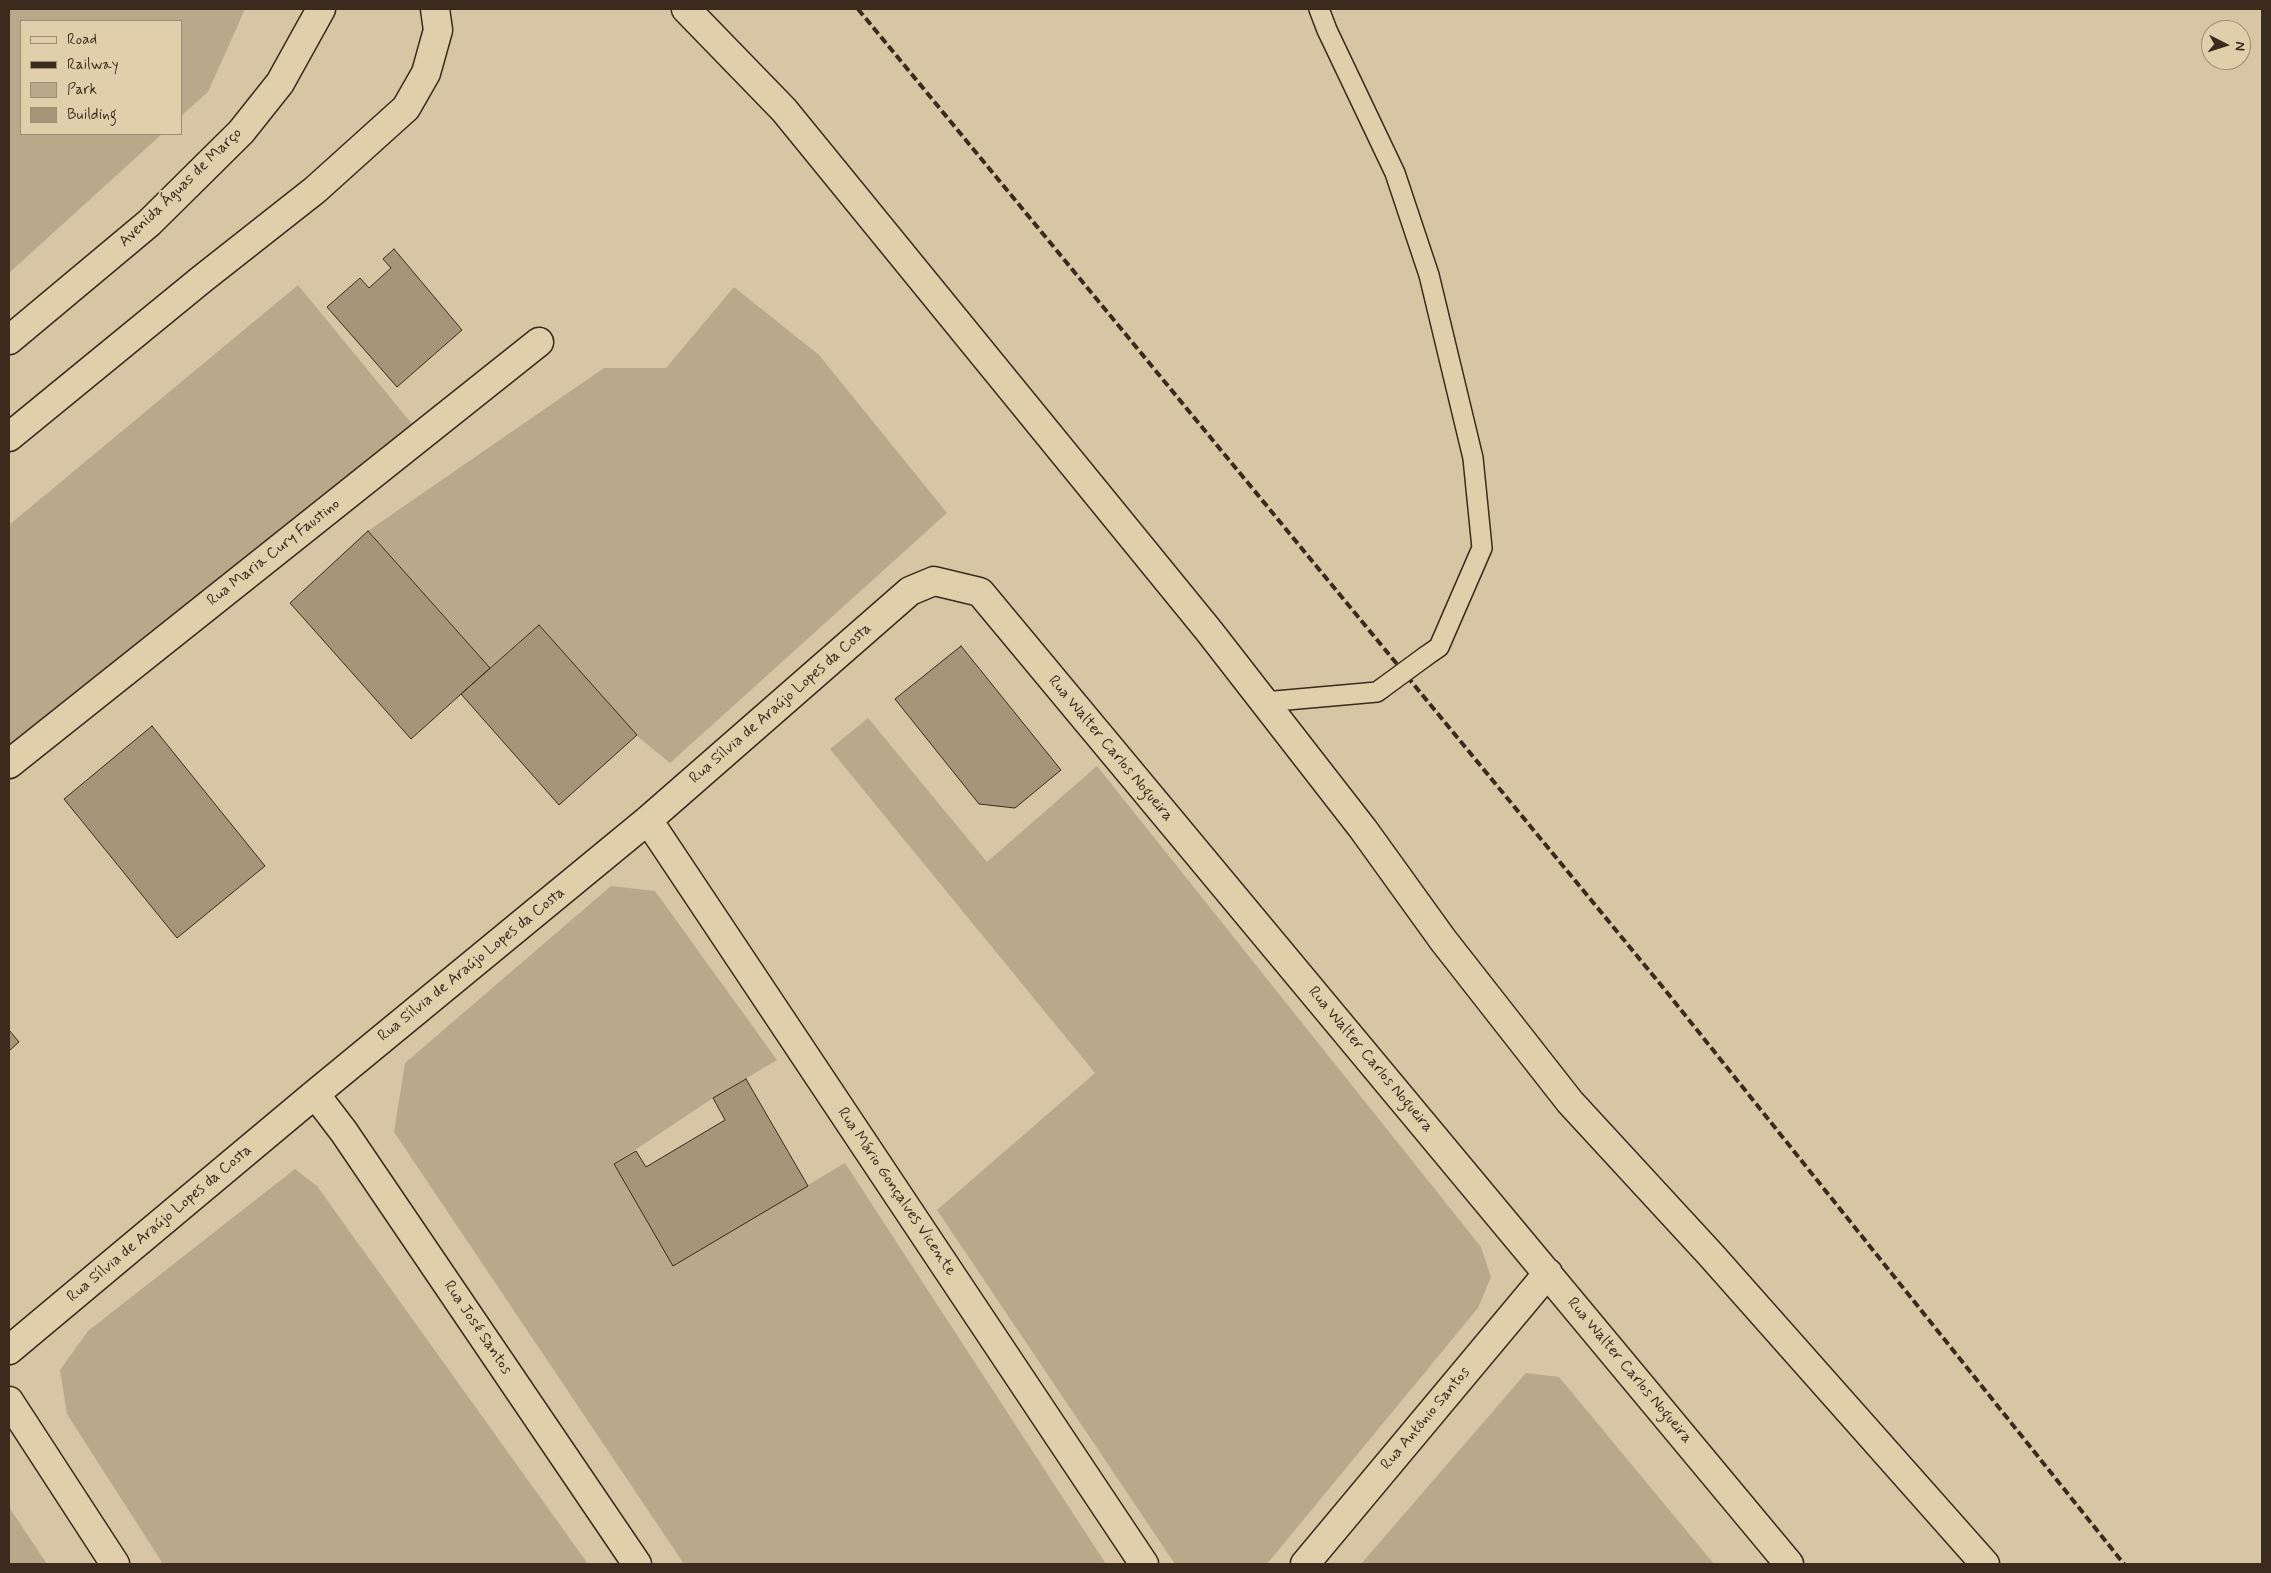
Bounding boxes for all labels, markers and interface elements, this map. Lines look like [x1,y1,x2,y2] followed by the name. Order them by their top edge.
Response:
[20,20,182,135] legend
[2201,20,2251,70] north arrow
[67,30,97,50] text: Road
[2231,41,2249,52] text: N
[67,55,119,75] text: Railway
[67,80,97,100] text: Park
[67,105,117,125] text: Building
[115,124,247,252] street label: Avenida Águas de Março
[204,495,344,611] street label: Rua Maria Cury Faustino
[686,620,876,788] street label: Rua Sílvia de Araújo Lopes da Costa
[1043,672,1177,826] street label: Rua Walter Carlos Nogueira
[375,884,569,1046] street label: Rua Sílvia de Araújo Lopes da Costa
[1303,983,1437,1137] street label: Rua Walter Carlos Nogueira
[832,1104,960,1280] street label: Rua Mário Gonçalves Vicente
[64,1141,256,1307] street label: Rua Sílvia de Araújo Lopes da Costa
[439,1278,515,1378] street label: Rua José Santos
[1562,1294,1696,1448] street label: Rua Walter Carlos Nogueira
[1377,1364,1475,1474] street label: Rua Antônio Santos

